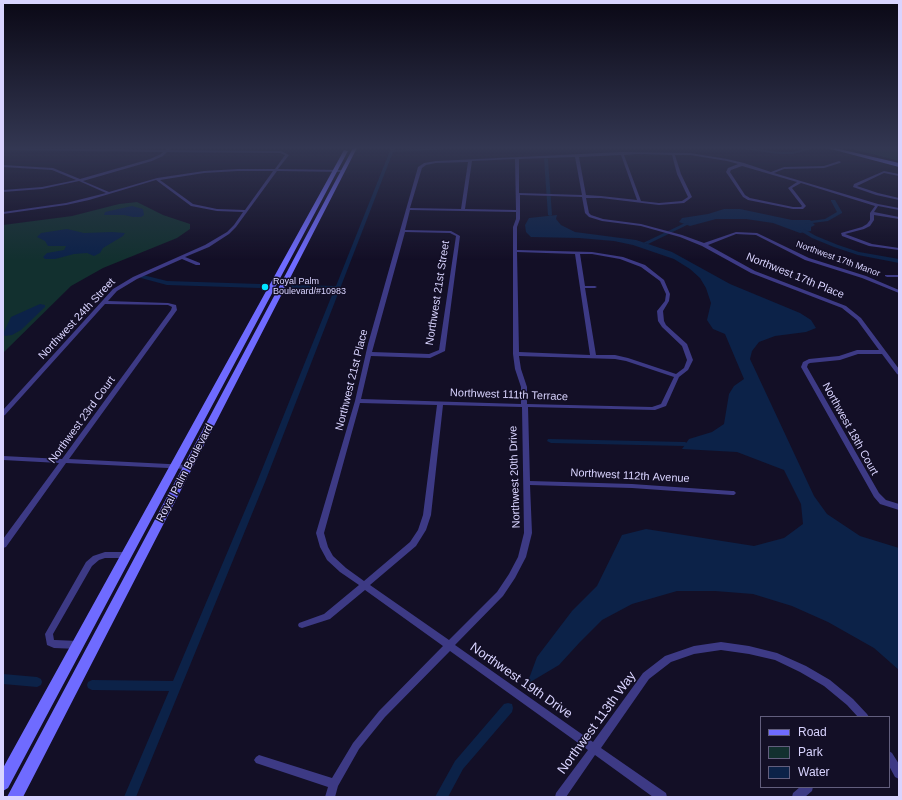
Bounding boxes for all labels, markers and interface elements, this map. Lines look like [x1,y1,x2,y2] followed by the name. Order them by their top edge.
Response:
[795,239,881,279] street label: Northwest 17th Manor
[423,240,453,346] street label: Northwest 21st Street
[744,250,846,302] street label: Northwest 17th Place
[36,276,118,362] street label: Northwest 24th Street
[273,277,346,298] place label: Royal Palm Boulevard/#10983
[260,282,270,292] marker: Royal Palm Boulevard/#10983
[333,328,371,432] street label: Northwest 21st Place
[46,374,118,466] street label: Northwest 23rd Court
[819,380,881,478] street label: Northwest 18th Court
[450,386,568,404] street label: Northwest 111th Terrace
[154,422,216,524] street label: Royal Palm Boulevard
[507,425,523,529] street label: Northwest 20th Drive
[570,466,690,486] street label: Northwest 112th Avenue
[467,640,575,722] street label: Northwest 19th Drive
[555,669,639,777] street label: Northwest 113th Way
[760,716,890,788] legend
[798,725,827,739] text: Road
[798,745,823,759] text: Park
[798,765,830,779] text: Water

